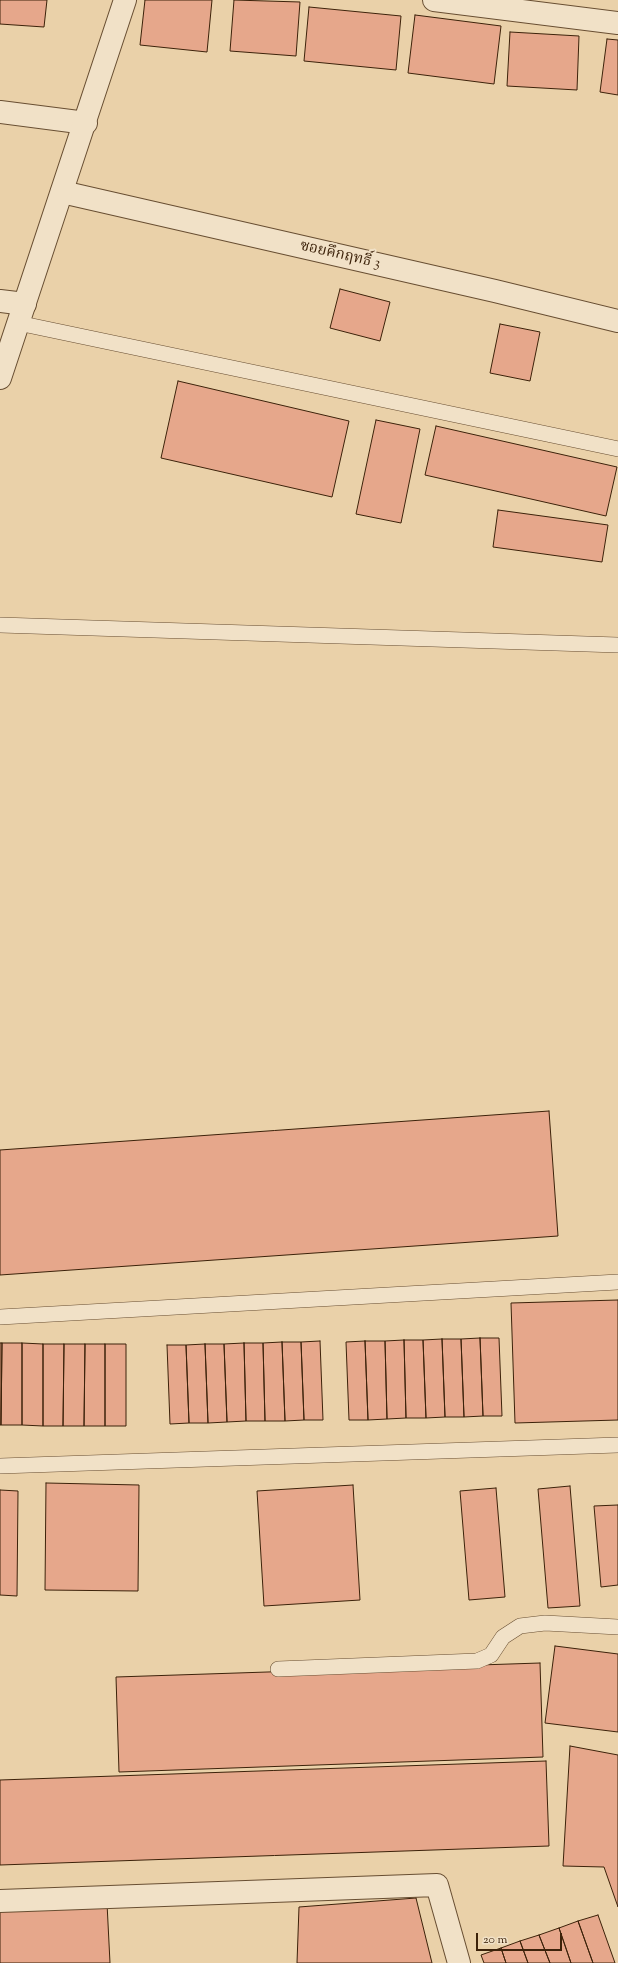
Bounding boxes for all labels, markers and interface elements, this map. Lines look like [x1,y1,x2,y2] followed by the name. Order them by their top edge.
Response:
[298,238,382,274] street label: ซอยคึกฤทธิ์ 3
[478,1925,564,1951] scale bar
[483,1931,507,1949] text: 20 m

